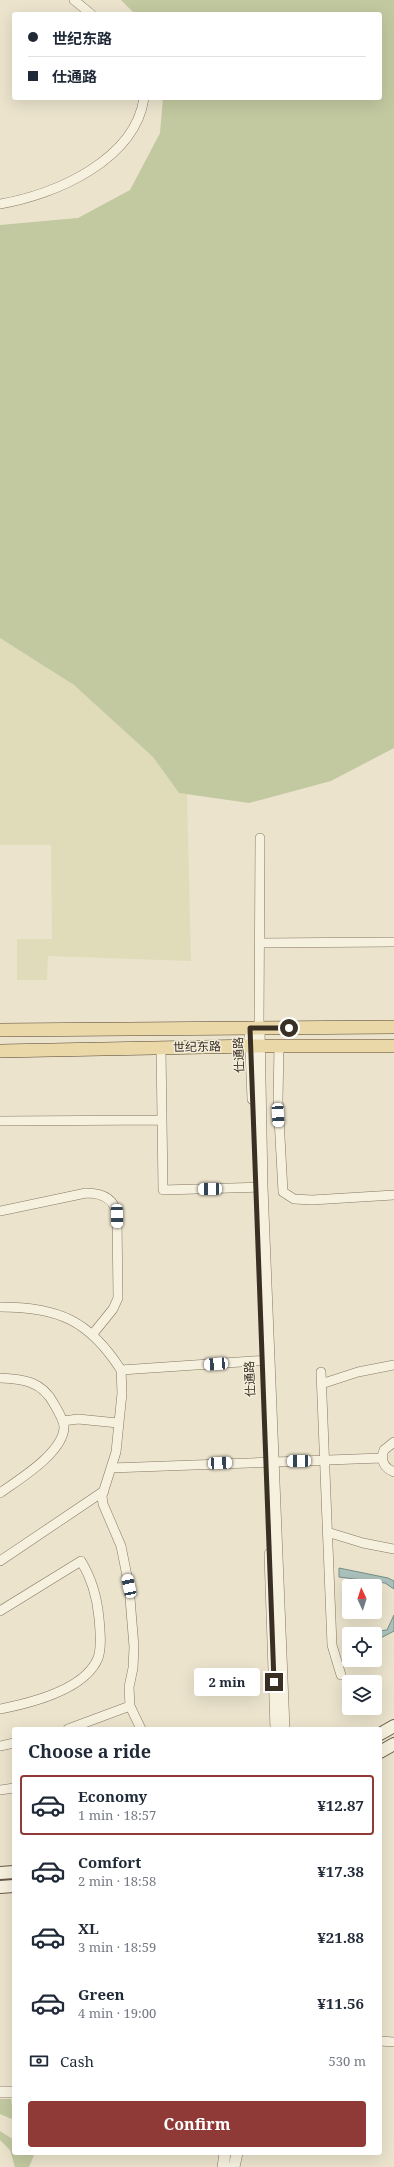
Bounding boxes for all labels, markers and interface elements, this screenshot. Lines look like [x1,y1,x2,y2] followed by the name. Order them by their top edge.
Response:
[52,28,112,48] text: 世纪东路
[52,66,97,86] text: 仕通路
[280,1019,298,1037] route start
[229,1037,248,1073] street label: 仕通路
[173,1038,221,1055] street label: 世纪东路
[271,1103,285,1127] car
[198,1183,222,1195] car
[111,1204,123,1228] car
[204,1357,228,1371] car
[240,1361,259,1397] street label: 仕通路
[287,1455,311,1467] car
[208,1456,232,1470] car
[121,1573,137,1599] car
[342,1579,382,1619] north arrow
[342,1579,382,1715] map controls
[342,1627,382,1667] button: locate
[194,1668,260,1696] callout: 2 min
[209,1673,245,1691] text: 2 min
[265,1673,283,1691] route end
[342,1675,382,1715] button: layers
[28,1739,151,1763] text: Choose a ride
[78,1786,147,1806] text: Economy
[30,1787,66,1823] icon: car
[317,1795,364,1815] text: ¥12.87
[78,1806,156,1824] text: 1 min · 18:57
[78,1852,141,1872] text: Comfort
[30,1853,66,1889] icon: car
[317,1861,364,1881] text: ¥17.38
[78,1872,156,1890] text: 2 min · 18:58
[78,1918,99,1938] text: XL
[30,1919,66,1955] icon: car
[317,1927,364,1947] text: ¥21.88
[78,1938,156,1956] text: 3 min · 18:59
[78,1984,125,2004] text: Green
[30,1985,66,2021] icon: car
[317,1993,364,2013] text: ¥11.56
[78,2004,156,2022] text: 4 min · 19:00
[28,2050,50,2072] icon: cash
[60,2051,94,2071] text: Cash
[329,2052,366,2070] text: 530 m
[28,2101,366,2147] button: Confirm

